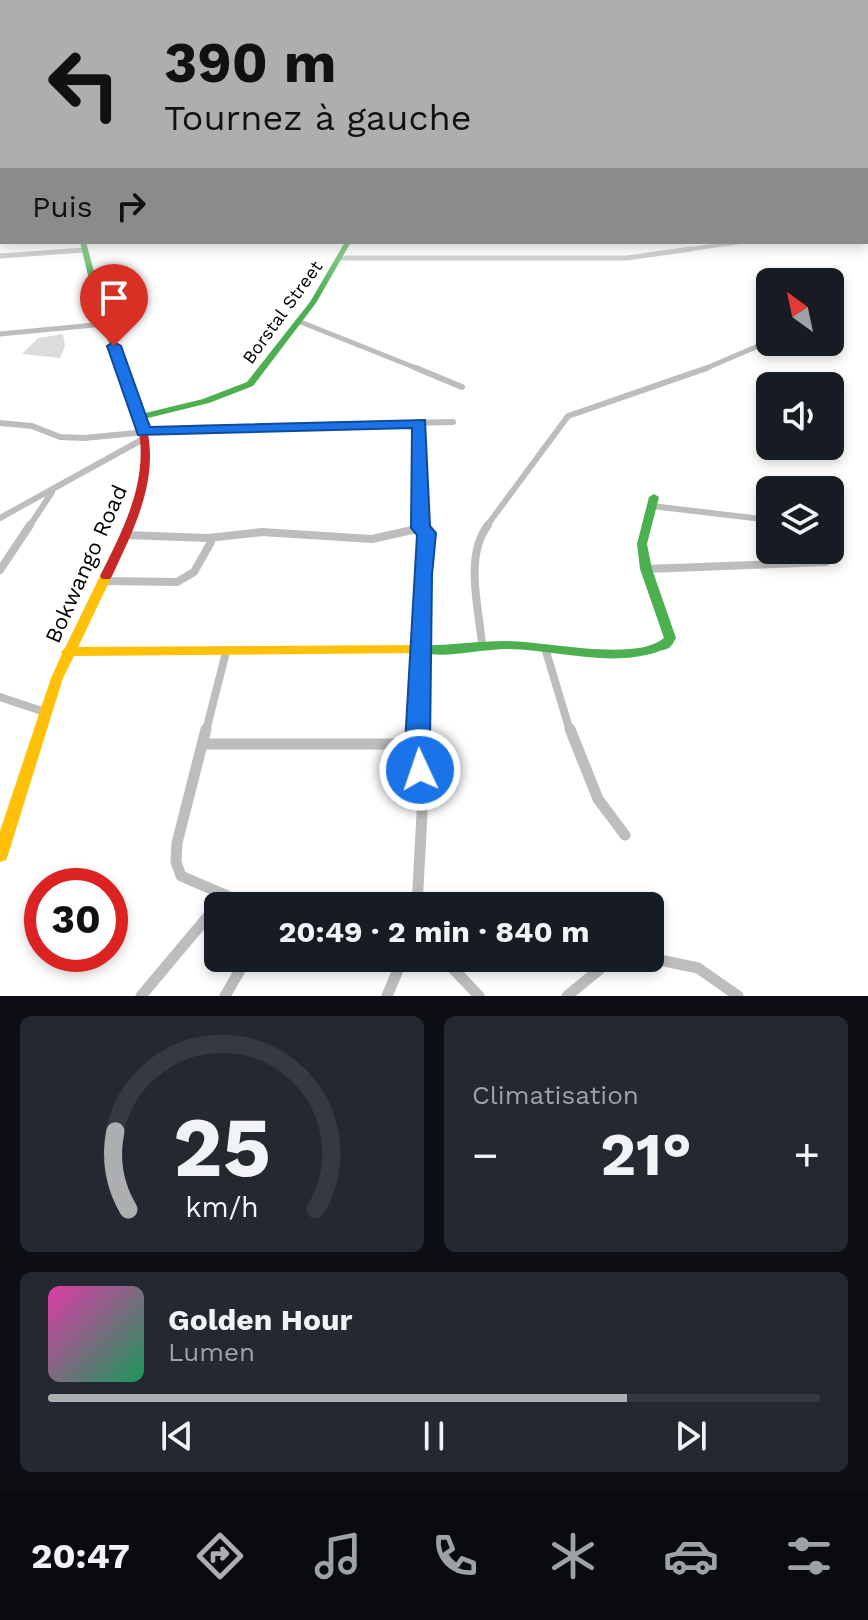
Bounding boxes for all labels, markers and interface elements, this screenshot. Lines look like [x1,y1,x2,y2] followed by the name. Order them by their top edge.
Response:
[164,30,336,96] text: 390 m
[32,32,136,136] icon: left
[164,97,472,139] text: Tournez à gauche
[109,184,153,228] icon: right
[32,189,93,224] text: Puis
[238,256,327,367] street label: Borstal Street
[80,264,148,346] pin
[756,268,844,356] north arrow
[756,268,844,564] map controls
[92,276,136,320] icon: arrive
[756,372,844,460] button: sound
[756,476,844,564] button: layers
[40,481,132,647] street label: Bokwango Road
[378,728,462,812] position arrow
[24,868,128,972] speed limit sign: 30
[278,914,590,949] text: 20:49 · 2 min · 840 m
[472,1080,639,1110] text: Climatisation
[173,1099,271,1196] text: 25
[600,1119,692,1190] text: 21°
[472,1129,499,1181] text: −
[793,1129,820,1181] text: +
[185,1190,259,1224] text: km/h
[168,1302,352,1337] text: Golden Hour
[168,1337,255,1367] text: Lumen
[155,1414,199,1458] icon: previous
[412,1414,456,1458] icon: pause
[669,1414,713,1458] icon: next
[192,1528,248,1584] icon: directions
[310,1528,366,1584] icon: music
[427,1528,483,1584] icon: phone
[545,1528,601,1584] icon: climate
[663,1528,719,1584] icon: car
[781,1528,837,1584] icon: filters
[31,1535,130,1577] text: 20:47

